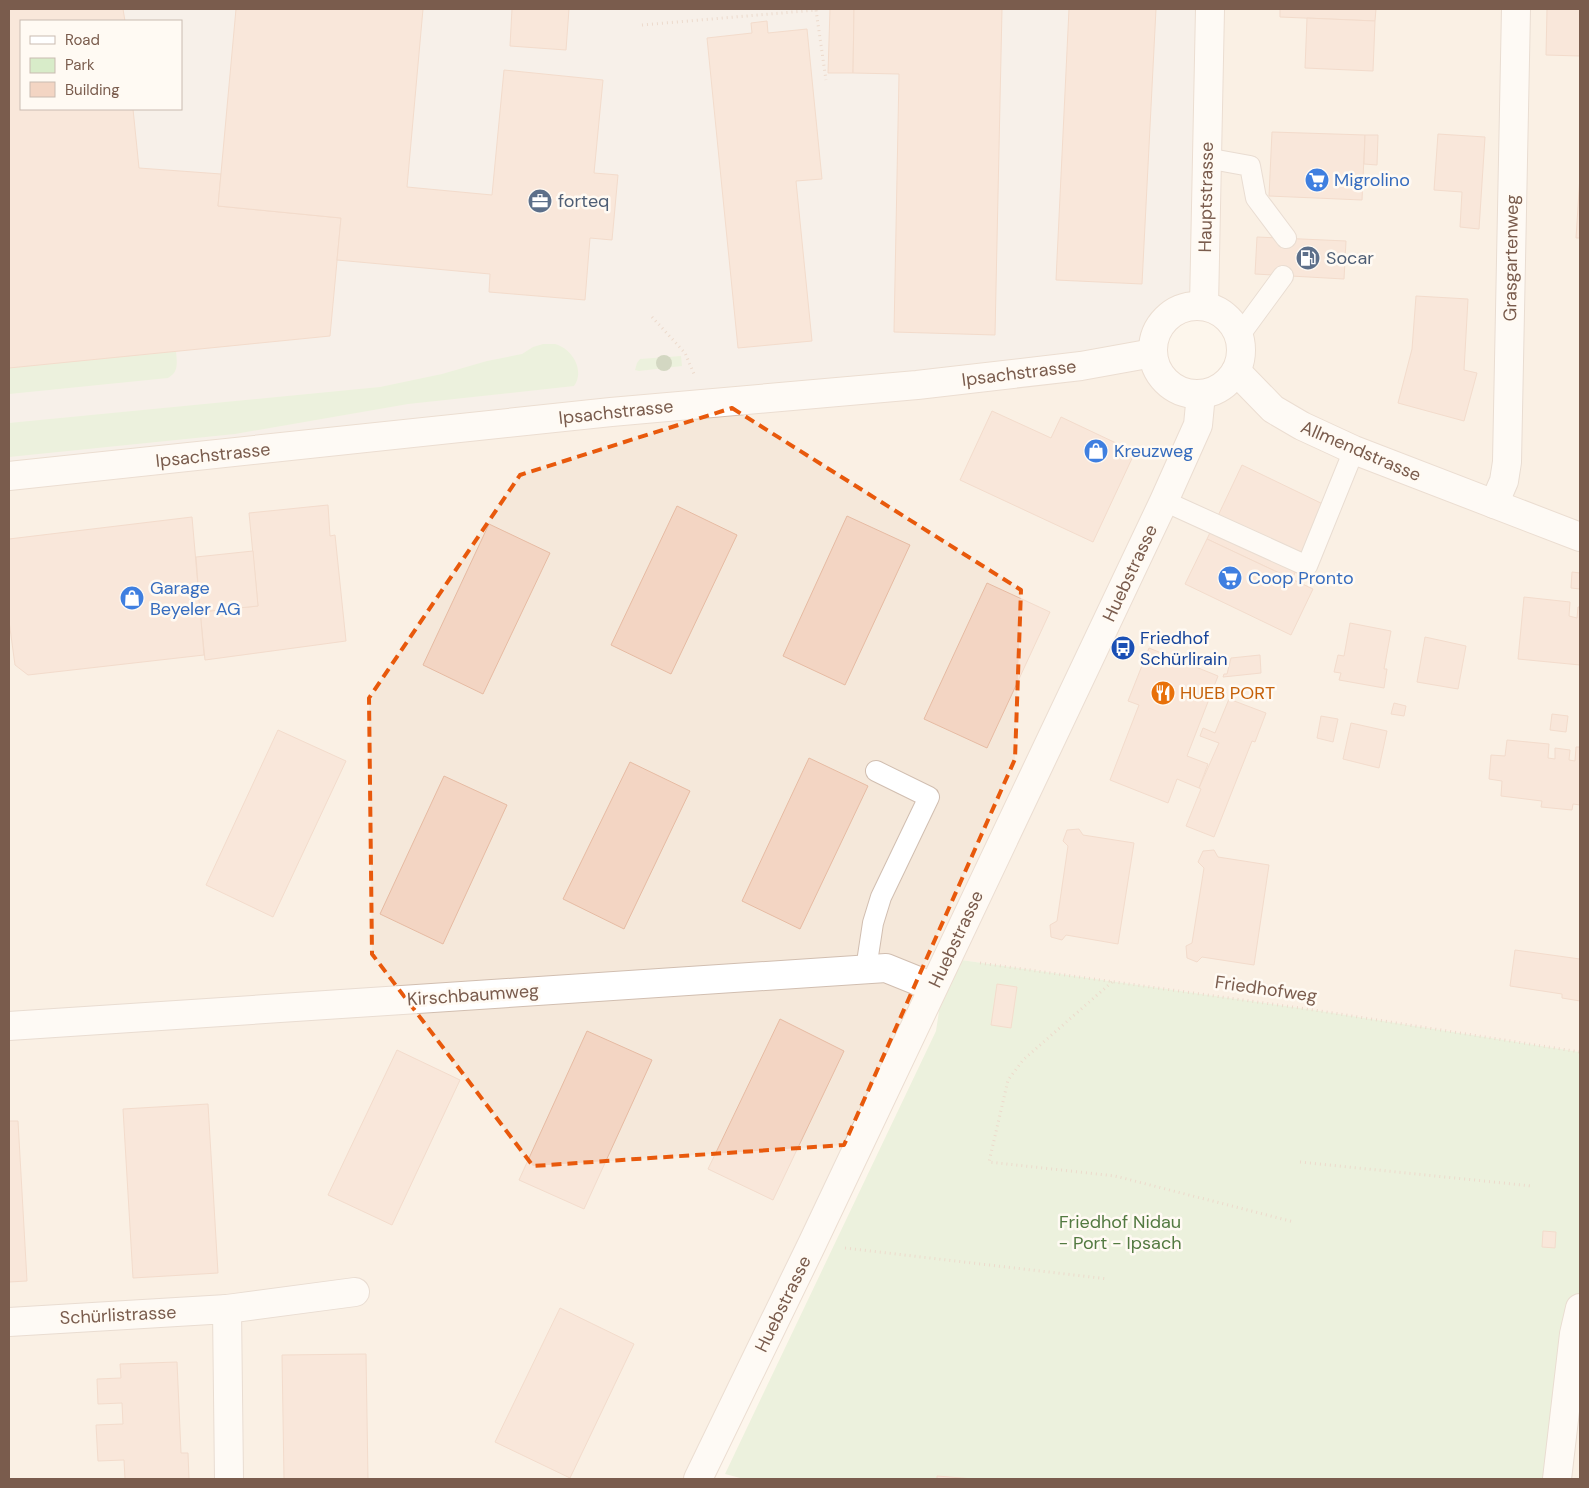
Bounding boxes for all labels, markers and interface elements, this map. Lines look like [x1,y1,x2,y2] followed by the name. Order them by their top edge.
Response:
[20,20,182,110] legend
[65,30,100,50] text: Road
[65,55,95,75] text: Park
[65,80,120,100] text: Building
[1193,141,1219,253] street label: Hauptstrasse
[1304,167,1330,193] supermarket icon: Migrolino
[1334,168,1410,192] place label: Migrolino
[527,188,553,214] office icon: forteq
[558,189,609,213] place label: forteq
[1498,195,1524,321] street label: Grasgartenweg
[1295,245,1321,271] fuel station icon: Socar
[1326,246,1374,270] place label: Socar
[960,354,1078,392] street label: Ipsachstrasse
[557,394,675,430] street label: Ipsachstrasse
[1297,415,1425,487] street label: Allmendstrasse
[154,437,272,473] street label: Ipsachstrasse
[1083,438,1109,464] shop icon: Kreuzweg
[1114,439,1193,463] place label: Kreuzweg
[1097,521,1163,625] street label: Huebstrasse
[1217,565,1243,591] supermarket icon: Coop Pronto
[1248,566,1354,590] place label: Coop Pronto
[150,576,241,621] place label: Garage Beyeler AG
[119,585,145,611] shop icon: Garage Beyeler AG
[1140,626,1228,671] place label: Friedhof Schürlirain
[1110,635,1136,661] bus stop icon: Friedhof Schürlirain
[1150,680,1176,706] restaurant icon: HUEB PORT
[1180,681,1275,705] place label: HUEB PORT
[923,887,989,991] street label: Huebstrasse
[1213,970,1319,1008] street label: Friedhofweg
[406,978,540,1012] street label: Kirschbaumweg
[1058,1210,1182,1255] park label: Friedhof Nidau - Port - Ipsach
[749,1252,817,1356] street label: Huebstrasse
[59,1300,177,1330] street label: Schürlistrasse

